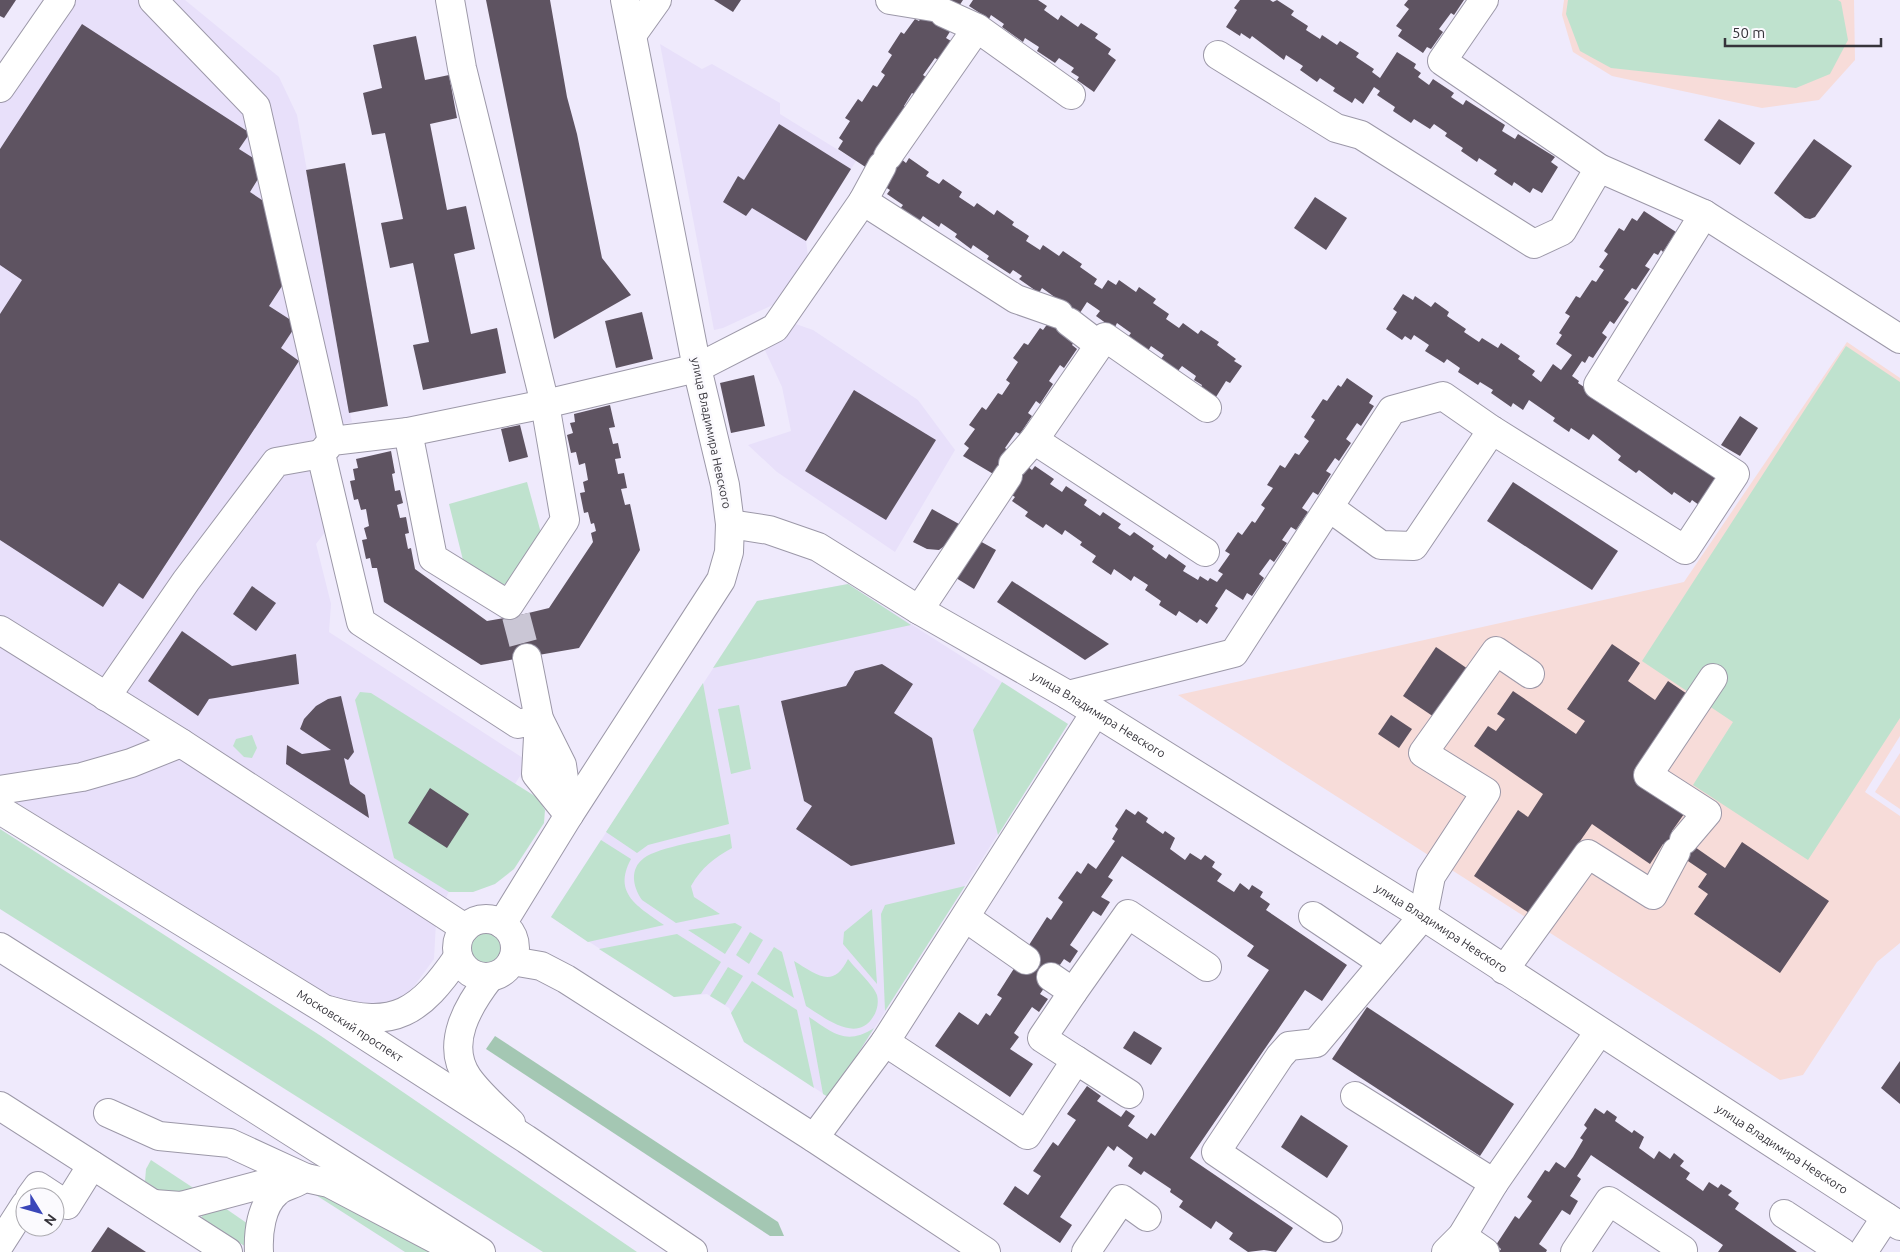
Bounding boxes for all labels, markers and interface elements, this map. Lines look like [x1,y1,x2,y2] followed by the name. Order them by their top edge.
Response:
[1725,15,1881,47] scale bar
[1732,24,1765,41] text: 50 m
[689,356,734,510] street label: улица Владимира Невского
[1029,669,1168,760] street label: улица Владимира Невского
[1373,881,1510,975] street label: улица Владимира Невского
[295,987,406,1064] street label: Московский проспект
[1714,1101,1850,1196] street label: улица Владимира Невского
[15,1187,65,1237] north arrow
[41,1211,60,1229] text: N

